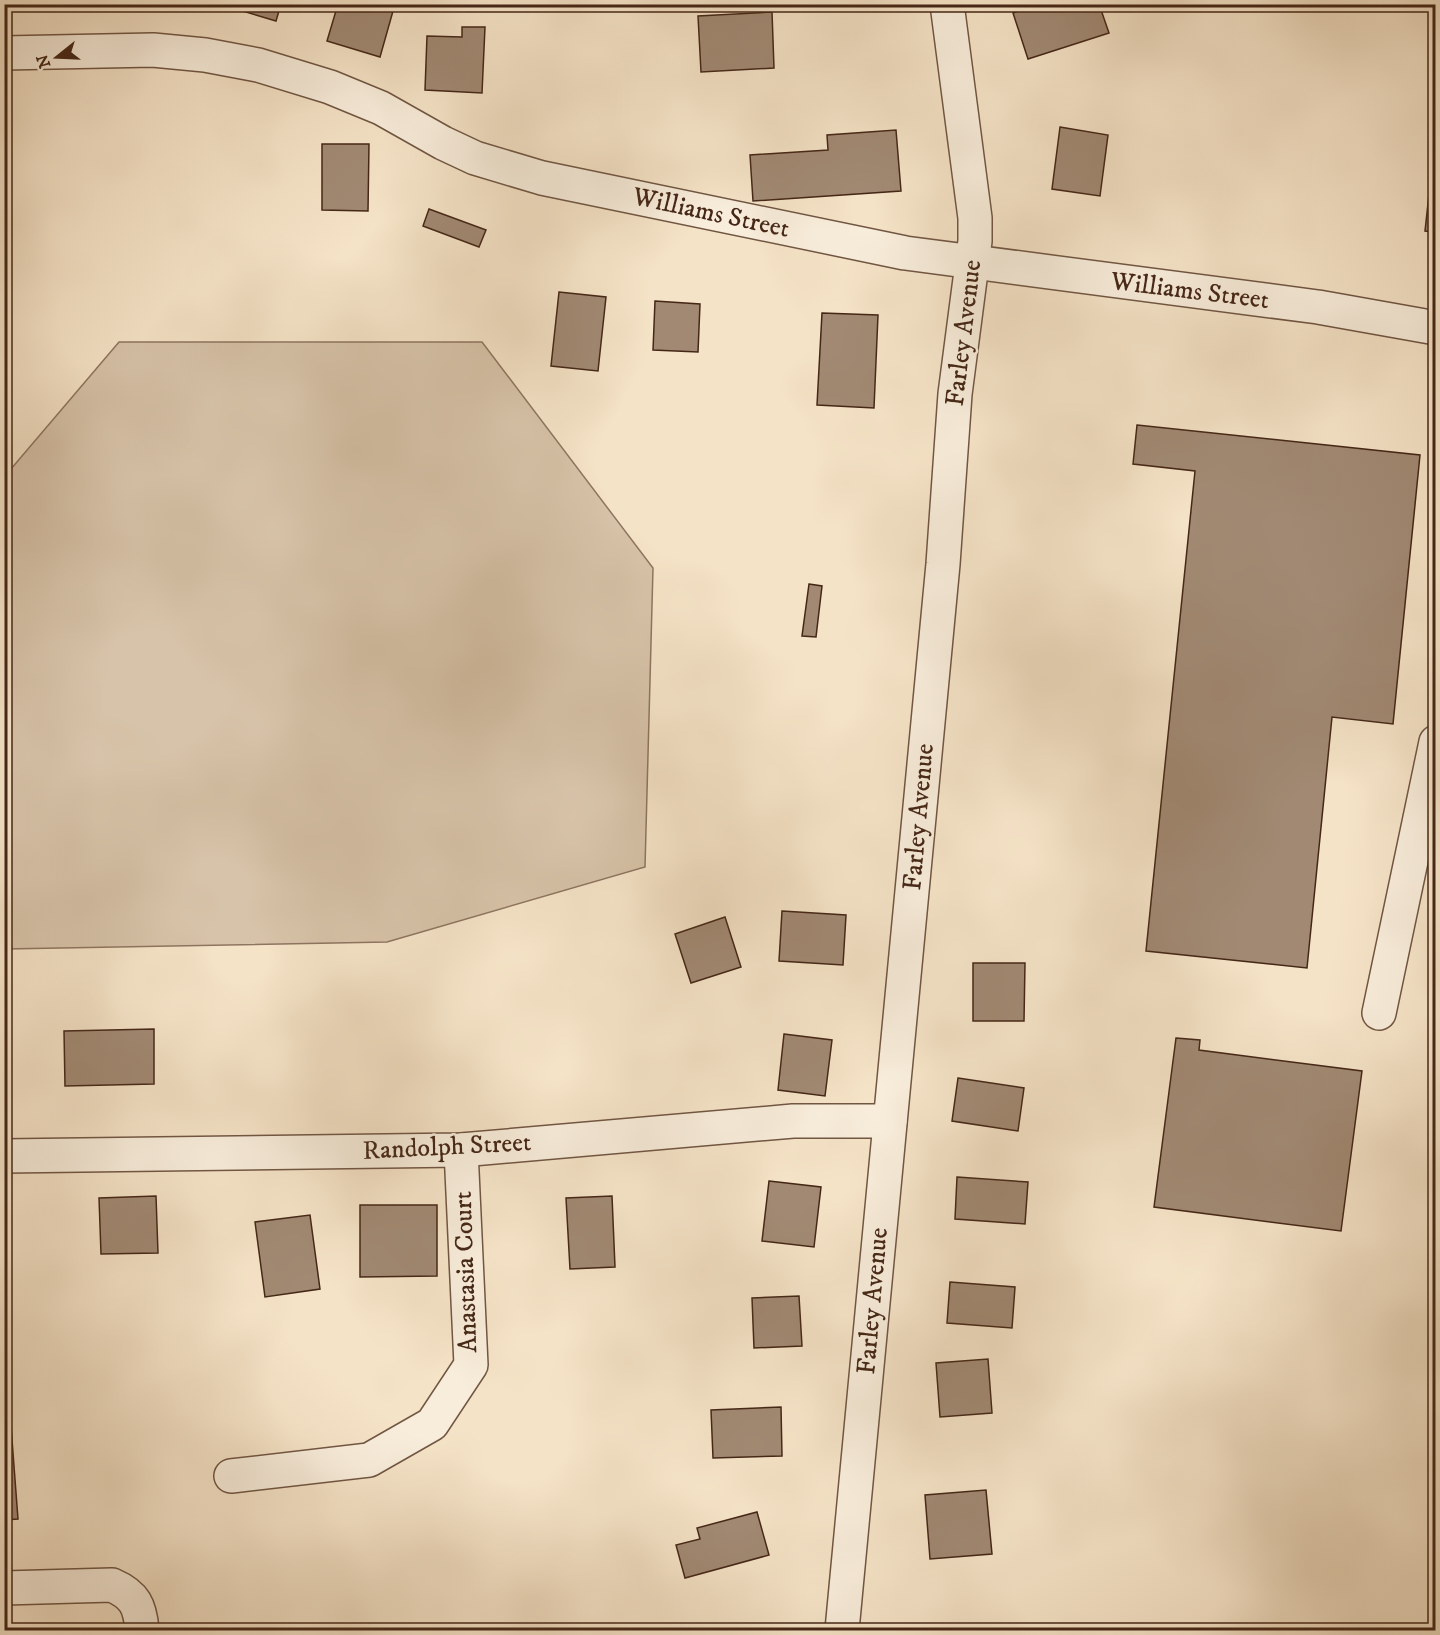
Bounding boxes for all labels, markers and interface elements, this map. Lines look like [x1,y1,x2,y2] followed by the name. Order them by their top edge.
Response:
[27,27,87,87] north arrow
[32,52,55,71] text: N
[629,180,792,246] street label: Williams Street
[939,258,989,408] street label: Farley Avenue
[1108,265,1271,317] street label: Williams Street
[896,742,942,892] street label: Farley Avenue
[362,1126,532,1168] street label: Randolph Street
[447,1191,485,1353] street label: Anastasia Court
[850,1226,896,1376] street label: Farley Avenue

